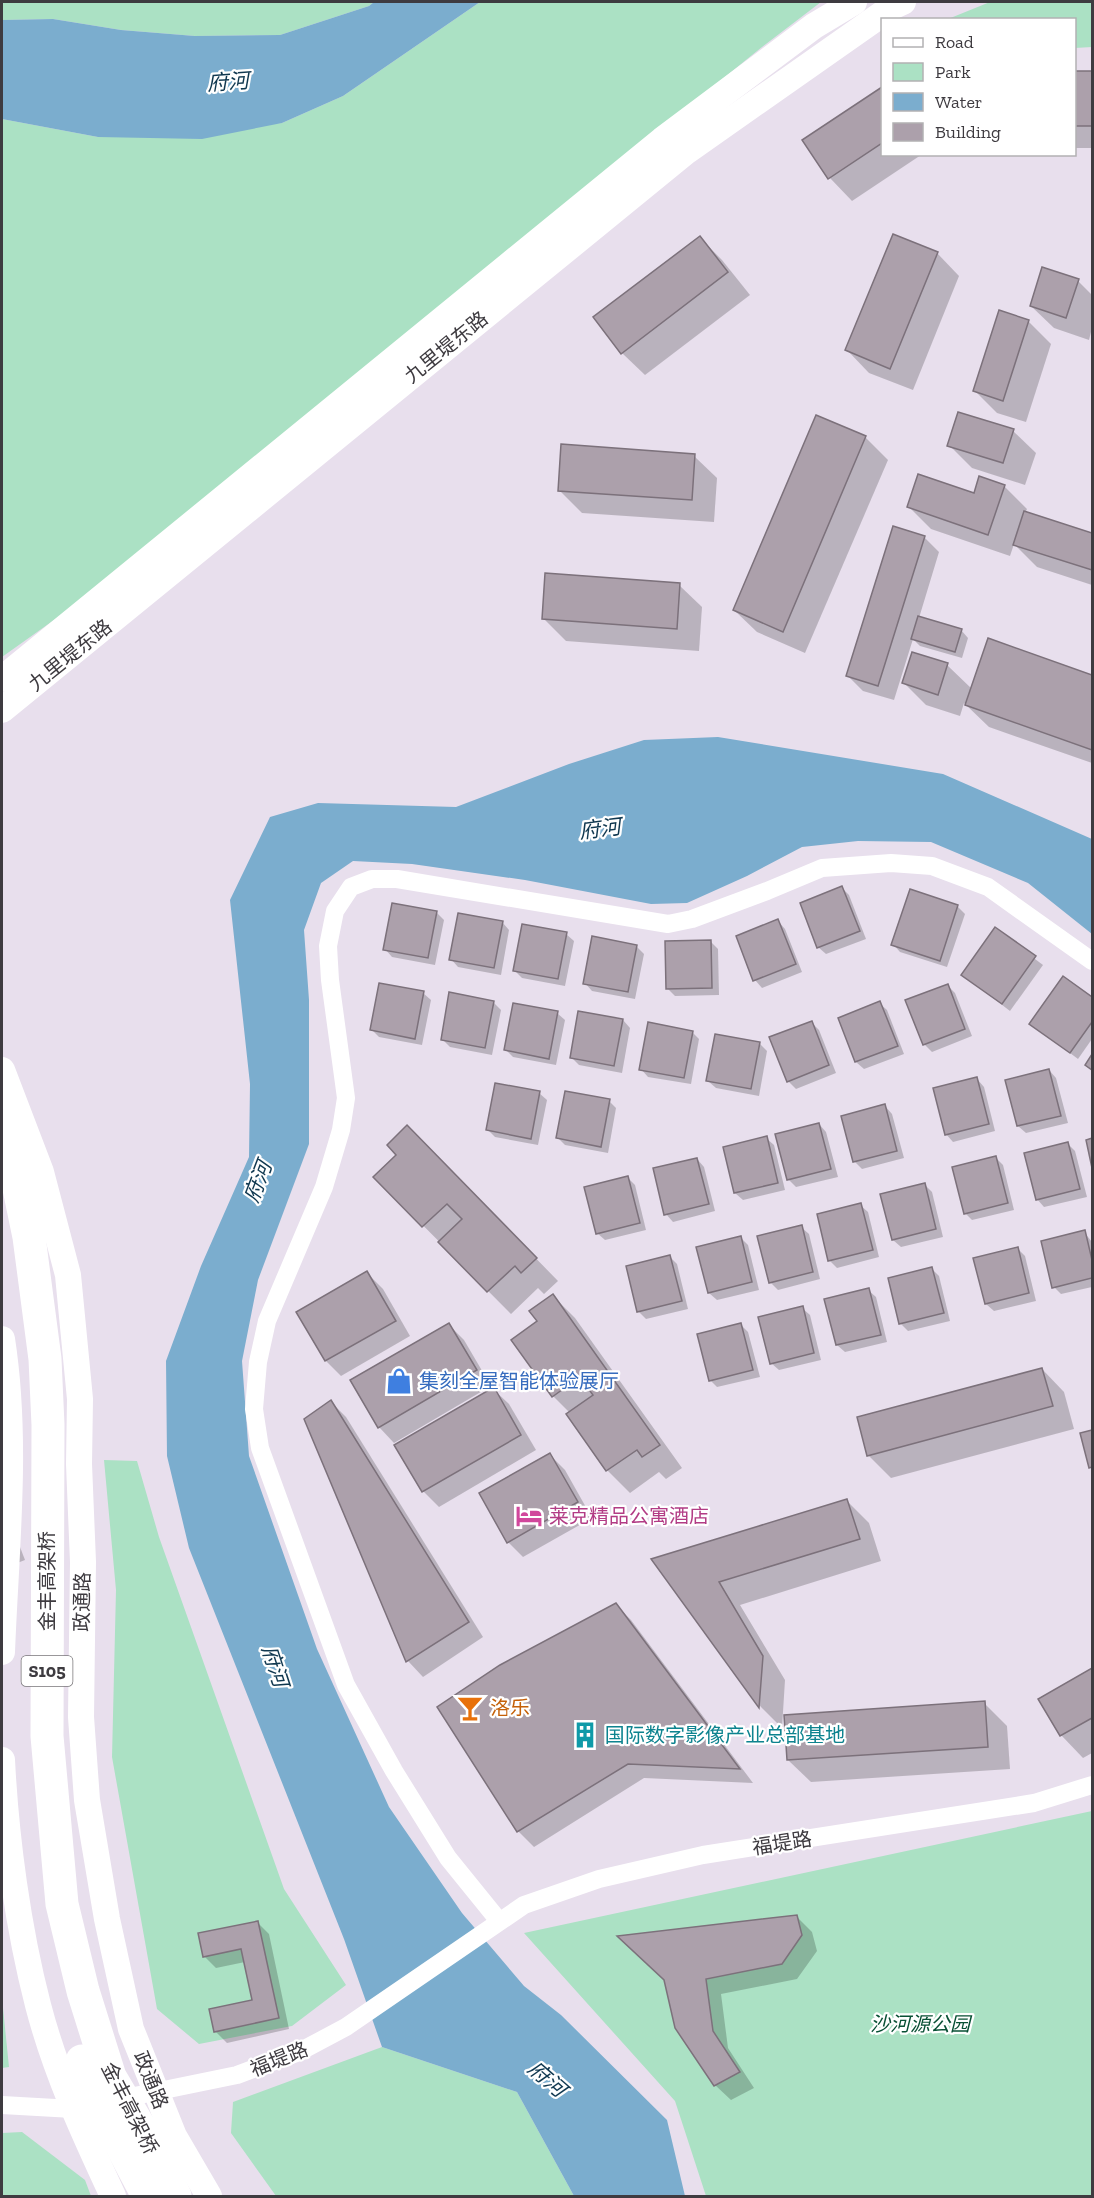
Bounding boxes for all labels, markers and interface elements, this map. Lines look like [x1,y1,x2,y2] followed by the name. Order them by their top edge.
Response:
[881,18,1076,156] legend
[935,31,974,53] text: Road
[935,61,971,83] text: Park
[206,67,254,95] water label: 府河
[935,91,982,113] text: Water
[935,121,1001,143] text: Building
[400,306,492,388] street label: 九里堤东路
[24,614,116,696] street label: 九里堤东路
[578,813,626,843] water label: 府河
[238,1154,278,1206] water label: 府河
[384,1366,414,1396] shop icon: 集刻全屋智能体验展厅
[419,1369,619,1393] place label: 集刻全屋智能体验展厅
[514,1501,544,1531] hotel icon: 莱克精品公寓酒店
[549,1504,709,1528] place label: 莱克精品公寓酒店
[35,1531,59,1631] street label: 金丰高架桥
[69,1572,95,1632] street label: 政通路
[257,1642,295,1693] water label: 府河
[22,1656,72,1686] road number: S105
[455,1693,485,1723] bar icon: 洛乐
[490,1696,530,1720] place label: 洛乐
[570,1720,600,1750] building icon: 国际数字影像产业总部基地
[605,1723,845,1747] place label: 国际数字影像产业总部基地
[750,1826,814,1860] street label: 福堤路
[870,2012,973,2036] park label: 沙河源公园
[247,2037,311,2081] street label: 福堤路
[129,2048,173,2112] street label: 政通路
[523,2055,574,2104] water label: 府河
[97,2058,163,2158] street label: 金丰高架桥

